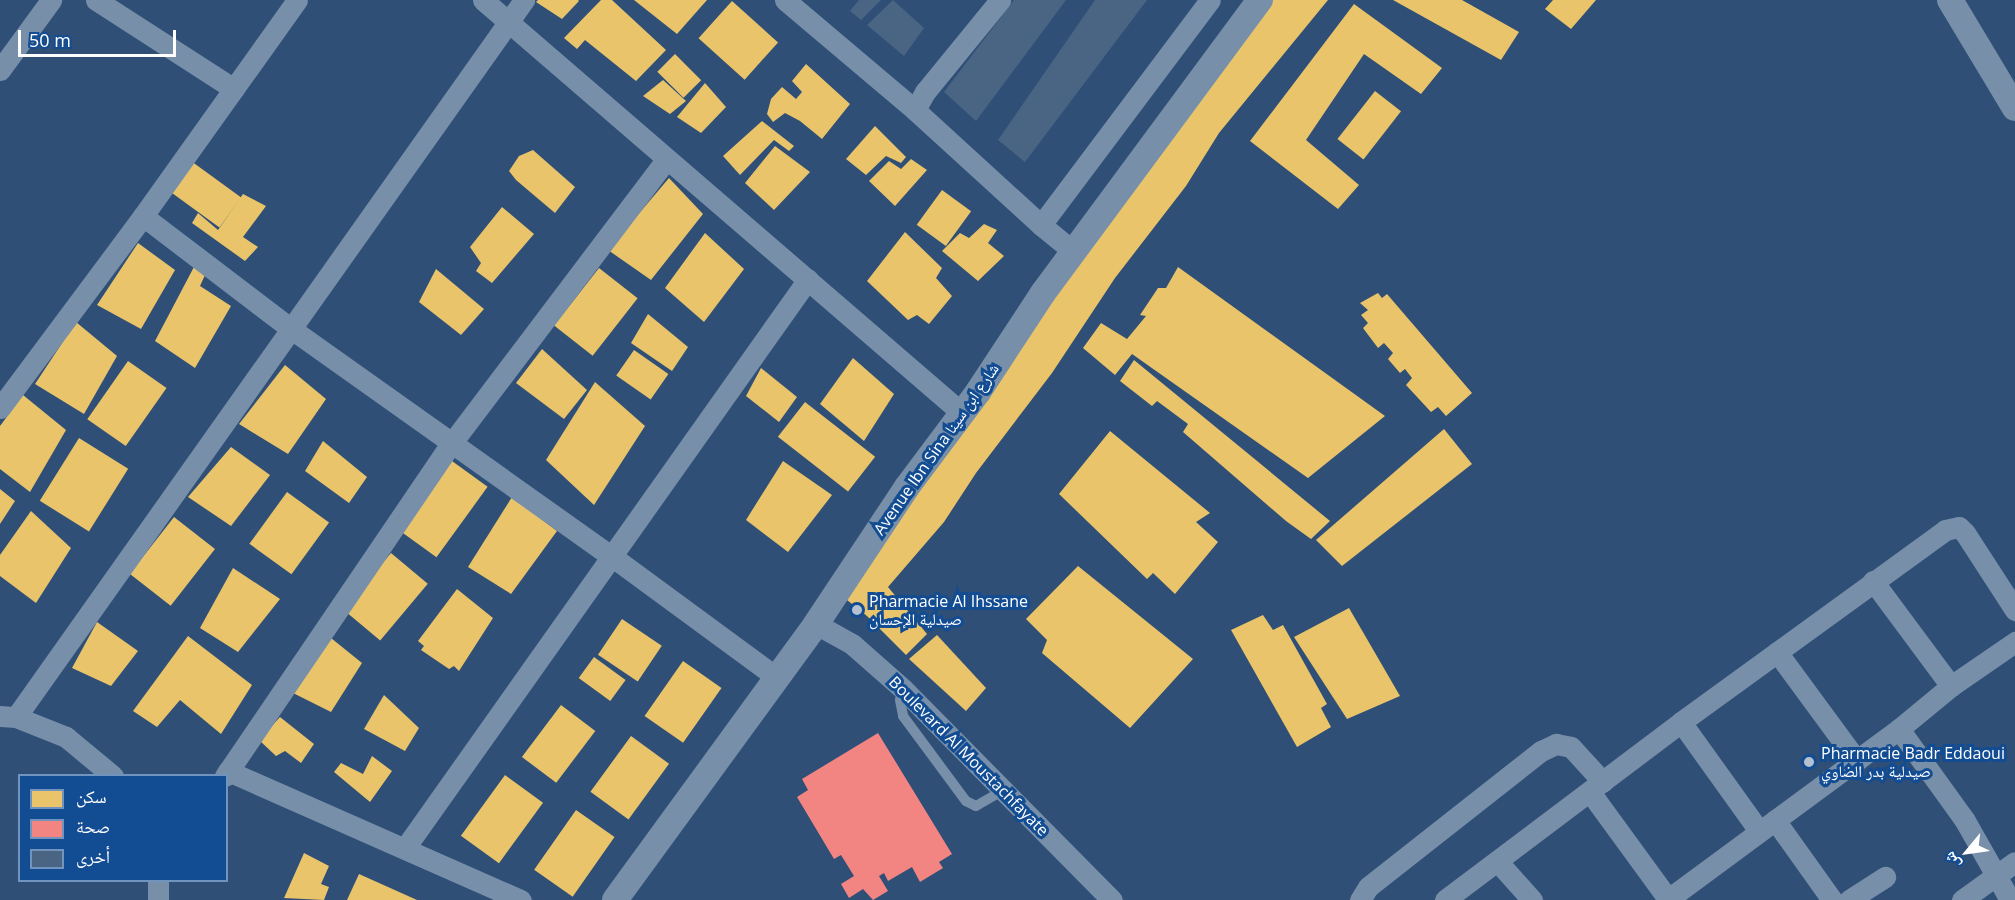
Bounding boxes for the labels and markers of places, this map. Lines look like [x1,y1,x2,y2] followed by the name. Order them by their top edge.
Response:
[869,591,1028,629] place label: Pharmacie Al Ihssane صيدلية الإحسان
[850,603,864,617] marker: Pharmacie Al Ihssane صيدلية الإحسان
[1821,743,2005,781] place label: Pharmacie Badr Eddaoui صيدلية بدر الضاوي
[1802,755,1816,769] marker: Pharmacie Badr Eddaoui صيدلية بدر الضاوي

